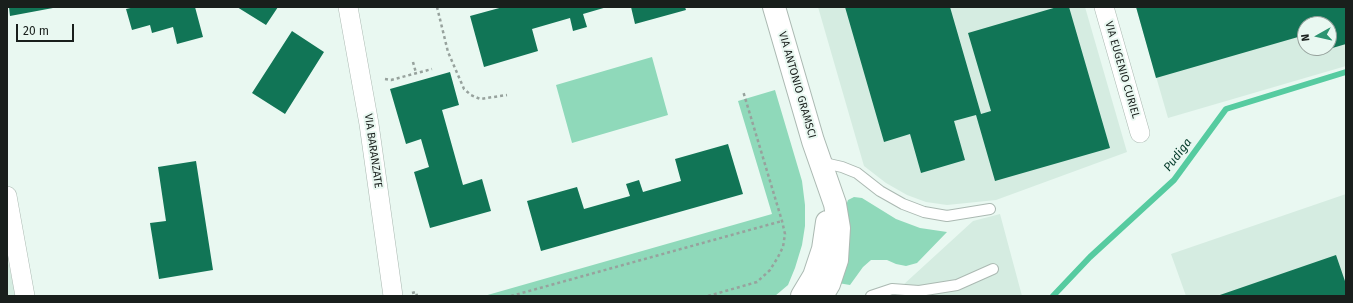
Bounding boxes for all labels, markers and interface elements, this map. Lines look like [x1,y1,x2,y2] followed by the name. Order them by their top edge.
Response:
[18,16,76,42] scale bar
[1297,16,1337,56] north arrow
[1102,20,1142,120] street label: VIA EUGENIO CURIEL
[23,24,49,38] text: 20 m
[775,30,819,140] street label: VIA ANTONIO GRAMSCI
[1299,33,1313,42] text: N
[361,113,385,189] street label: VIA BARANZATE
[1161,136,1195,174] water label: Pudiga

